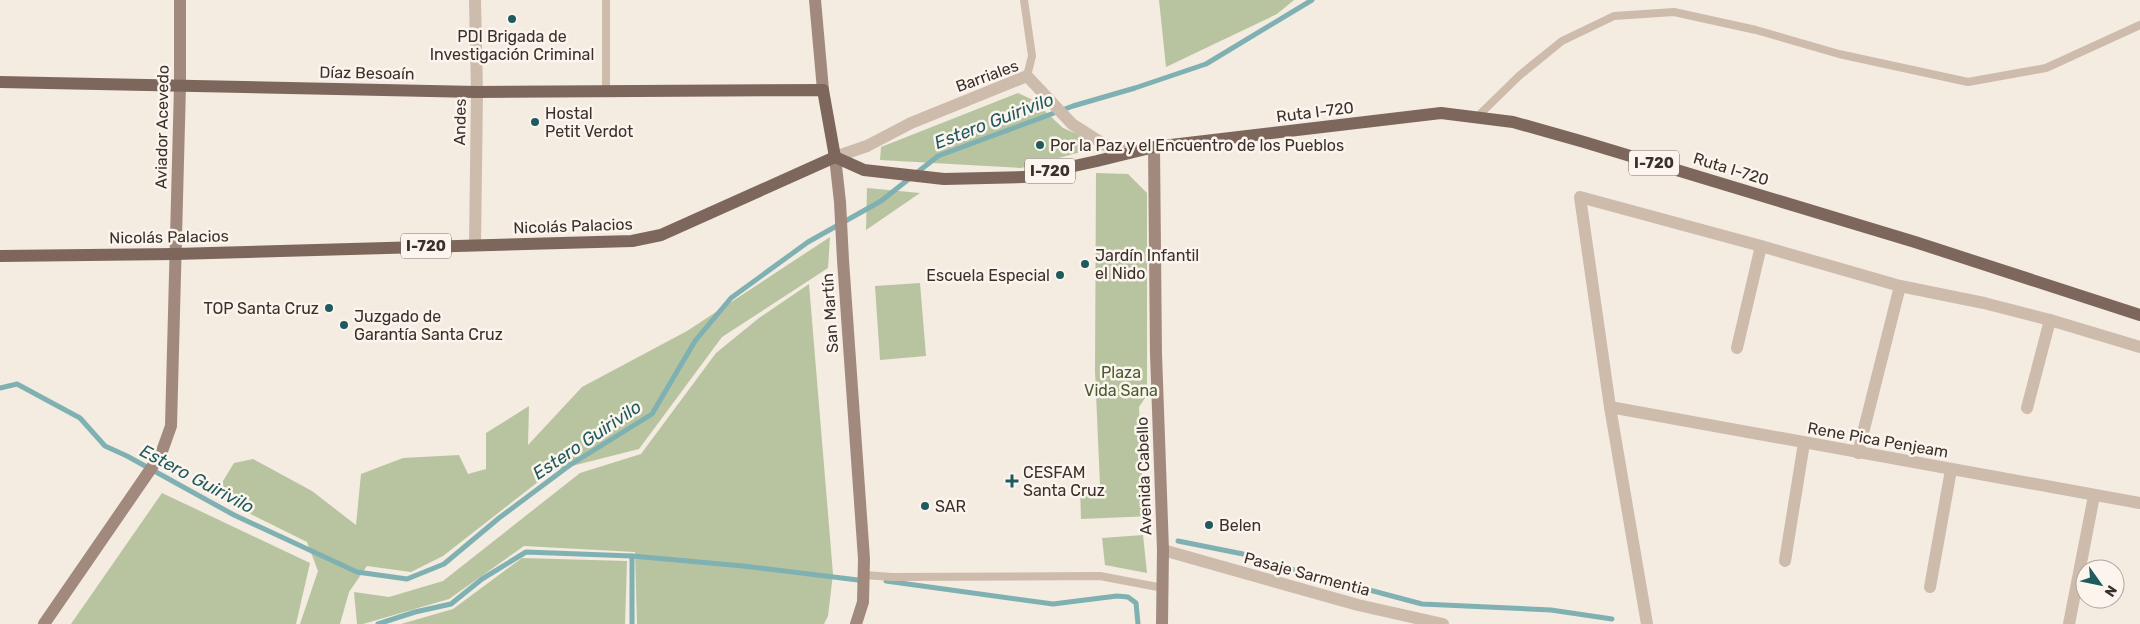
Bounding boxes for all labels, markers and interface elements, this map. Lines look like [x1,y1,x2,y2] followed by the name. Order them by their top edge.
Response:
[506,13,518,25] marker: PDI Brigada de Investigación Criminal
[430,27,594,64] place label: PDI Brigada de Investigación Criminal
[953,56,1021,96] street label: Barriales
[319,63,415,83] street label: Díaz Besoaín
[151,65,173,189] street label: Aviador Acevedo
[931,88,1057,154] water label: Estero Guirivilo
[450,98,470,146] street label: Andes
[1275,98,1355,126] street label: Ruta I-720
[545,104,633,141] place label: Hostal Petit Verdot
[529,116,541,128] marker: Hostal Petit Verdot
[1050,136,1344,155] place label: Por la Paz y el Encuentro de los Pueblos
[1034,139,1046,151] marker: Por la Paz y el Encuentro de los Pueblos
[1691,149,1771,189] street label: Ruta I-720
[1629,150,1679,176] road number: I-720
[1025,158,1075,184] road number: I-720
[513,214,633,238] street label: Nicolás Palacios
[109,226,229,248] street label: Nicolás Palacios
[401,234,451,258] road number: I-720
[1095,246,1199,283] place label: Jardín Infantil el Nido
[1079,258,1091,270] marker: Jardín Infantil el Nido
[926,266,1050,285] place label: Escuela Especial
[1054,269,1066,281] marker: Escuela Especial
[818,273,842,353] street label: San Martín
[203,299,319,318] place label: TOP Santa Cruz
[323,302,335,314] marker: TOP Santa Cruz
[354,307,503,344] place label: Juzgado de Garantía Santa Cruz
[338,319,350,331] marker: Juzgado de Garantía Santa Cruz
[1084,363,1158,400] park label: Plaza Vida Sana
[529,396,645,484] water label: Estero Guirivilo
[1132,416,1156,536] street label: Avenida Cabello
[1806,418,1950,462] street label: Rene Pica Penjeam
[136,440,258,518] water label: Estero Guirivilo
[1023,463,1105,500] place label: CESFAM Santa Cruz
[1005,474,1019,488] marker: CESFAM Santa Cruz
[935,497,966,516] place label: SAR
[919,500,931,512] marker: SAR
[1219,516,1261,535] place label: Belen
[1203,519,1215,531] marker: Belen
[1242,548,1372,600] street label: Pasaje Sarmentia
[2075,559,2125,609] north arrow
[2101,582,2120,600] text: N

